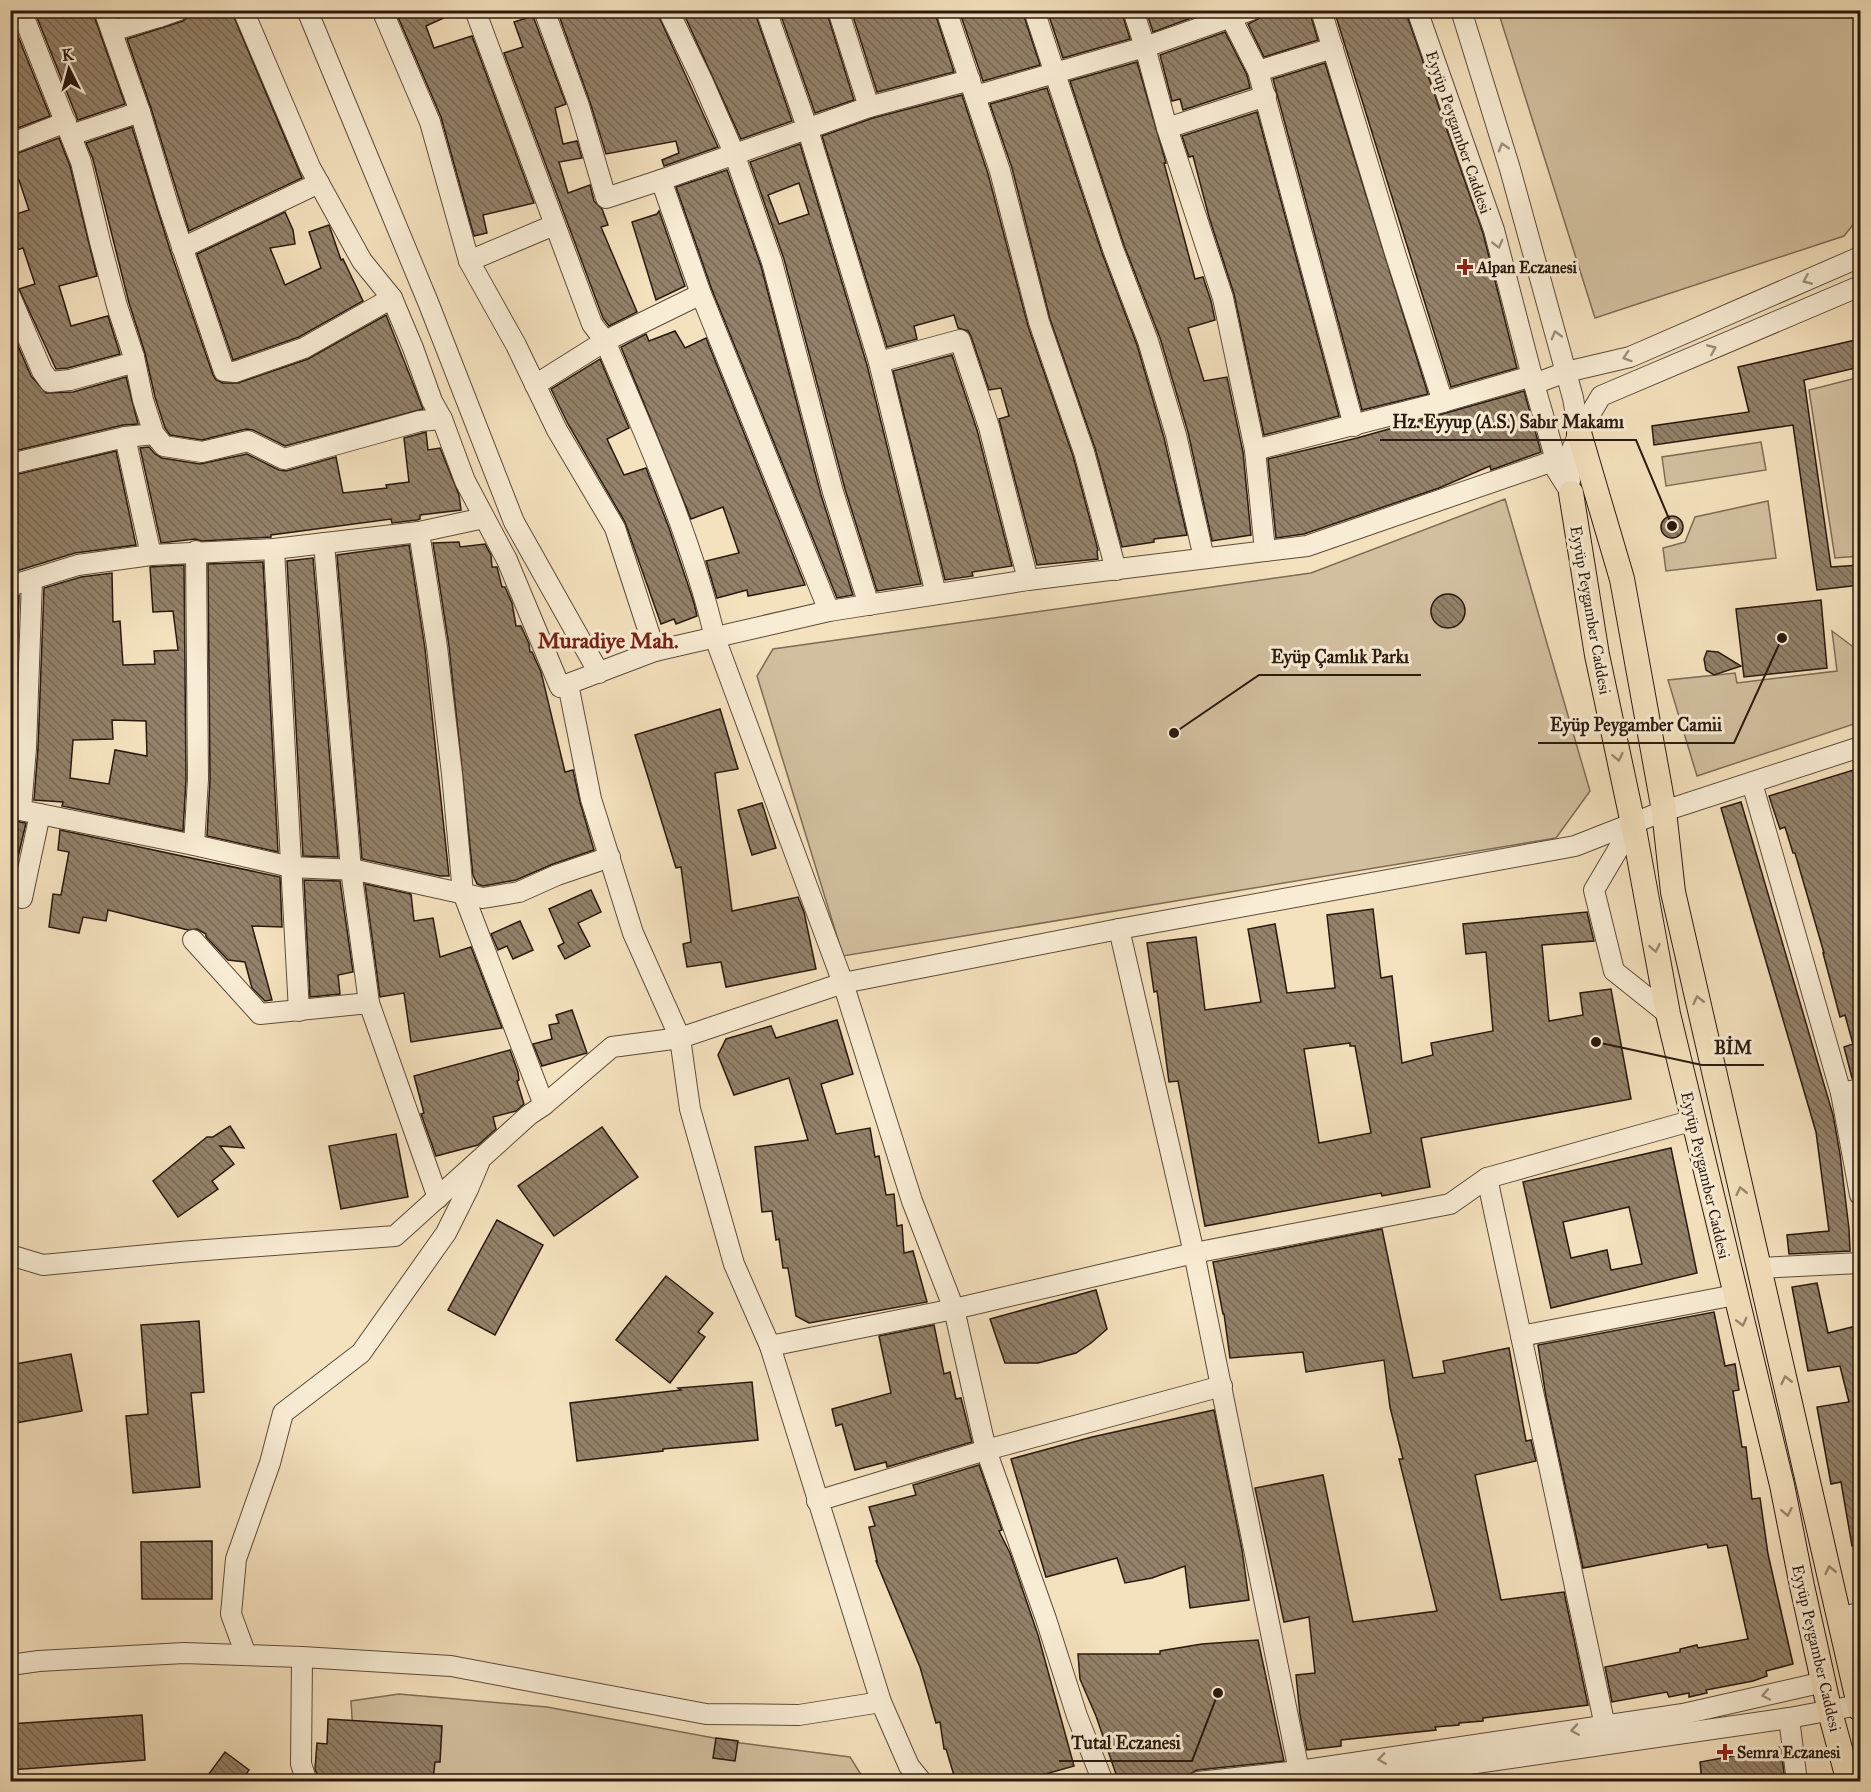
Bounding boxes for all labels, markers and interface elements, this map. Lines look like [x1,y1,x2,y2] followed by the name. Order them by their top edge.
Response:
[39,39,99,99] north arrow
[61,44,75,65] text: K
[1421,48,1496,217] street label: Eyyüp Peygamber Caddesi
[1498,142,1511,153] one-way arrow
[1490,239,1503,249] one-way arrow
[1476,258,1577,278] place label: Alpan Eczanesi
[1458,260,1472,274] marker: Alpan Eczanesi
[1802,273,1813,285] one-way arrow
[1551,330,1563,341] one-way arrow
[1706,344,1717,356] one-way arrow
[1622,350,1633,362] one-way arrow
[1380,404,1636,440] callout: Hz. Eyyup (A.S.) Sabır Makamı
[1392,411,1625,434] text: Hz. Eyyup (A.S.) Sabır Makamı
[1565,524,1615,697] street label: Eyyüp Peygamber Caddesi
[537,627,679,654] district label: Muradiye Mah.
[1259,639,1421,675] callout: Eyüp Çamlık Parkı
[1271,646,1410,669] text: Eyüp Çamlık Parkı
[1538,707,1734,743] callout: Eyüp Peygamber Camii
[1550,714,1723,737] text: Eyüp Peygamber Camii
[1611,752,1624,762] one-way arrow
[1648,943,1661,953] one-way arrow
[1692,996,1705,1006] one-way arrow
[1702,1029,1764,1065] callout: BİM
[1714,1035,1753,1059] text: BİM
[1676,1090,1734,1261] street label: Eyyüp Peygamber Caddesi
[1736,1186,1749,1196] one-way arrow
[1734,1317,1747,1327] one-way arrow
[1780,1376,1793,1386] one-way arrow
[1780,1507,1793,1517] one-way arrow
[1787,1563,1845,1734] street label: Eyyüp Peygamber Caddesi
[1824,1566,1837,1576] one-way arrow
[1762,1688,1772,1701] one-way arrow
[1570,1724,1579,1736] one-way arrow
[1059,1725,1192,1761] callout: Tutal Eczanesi
[1070,1732,1182,1754] text: Tutal Eczanesi
[1737,1743,1841,1762] place label: Semra Eczanesi
[1718,1745,1732,1759] marker: Semra Eczanesi
[1377,1752,1386,1764] one-way arrow

